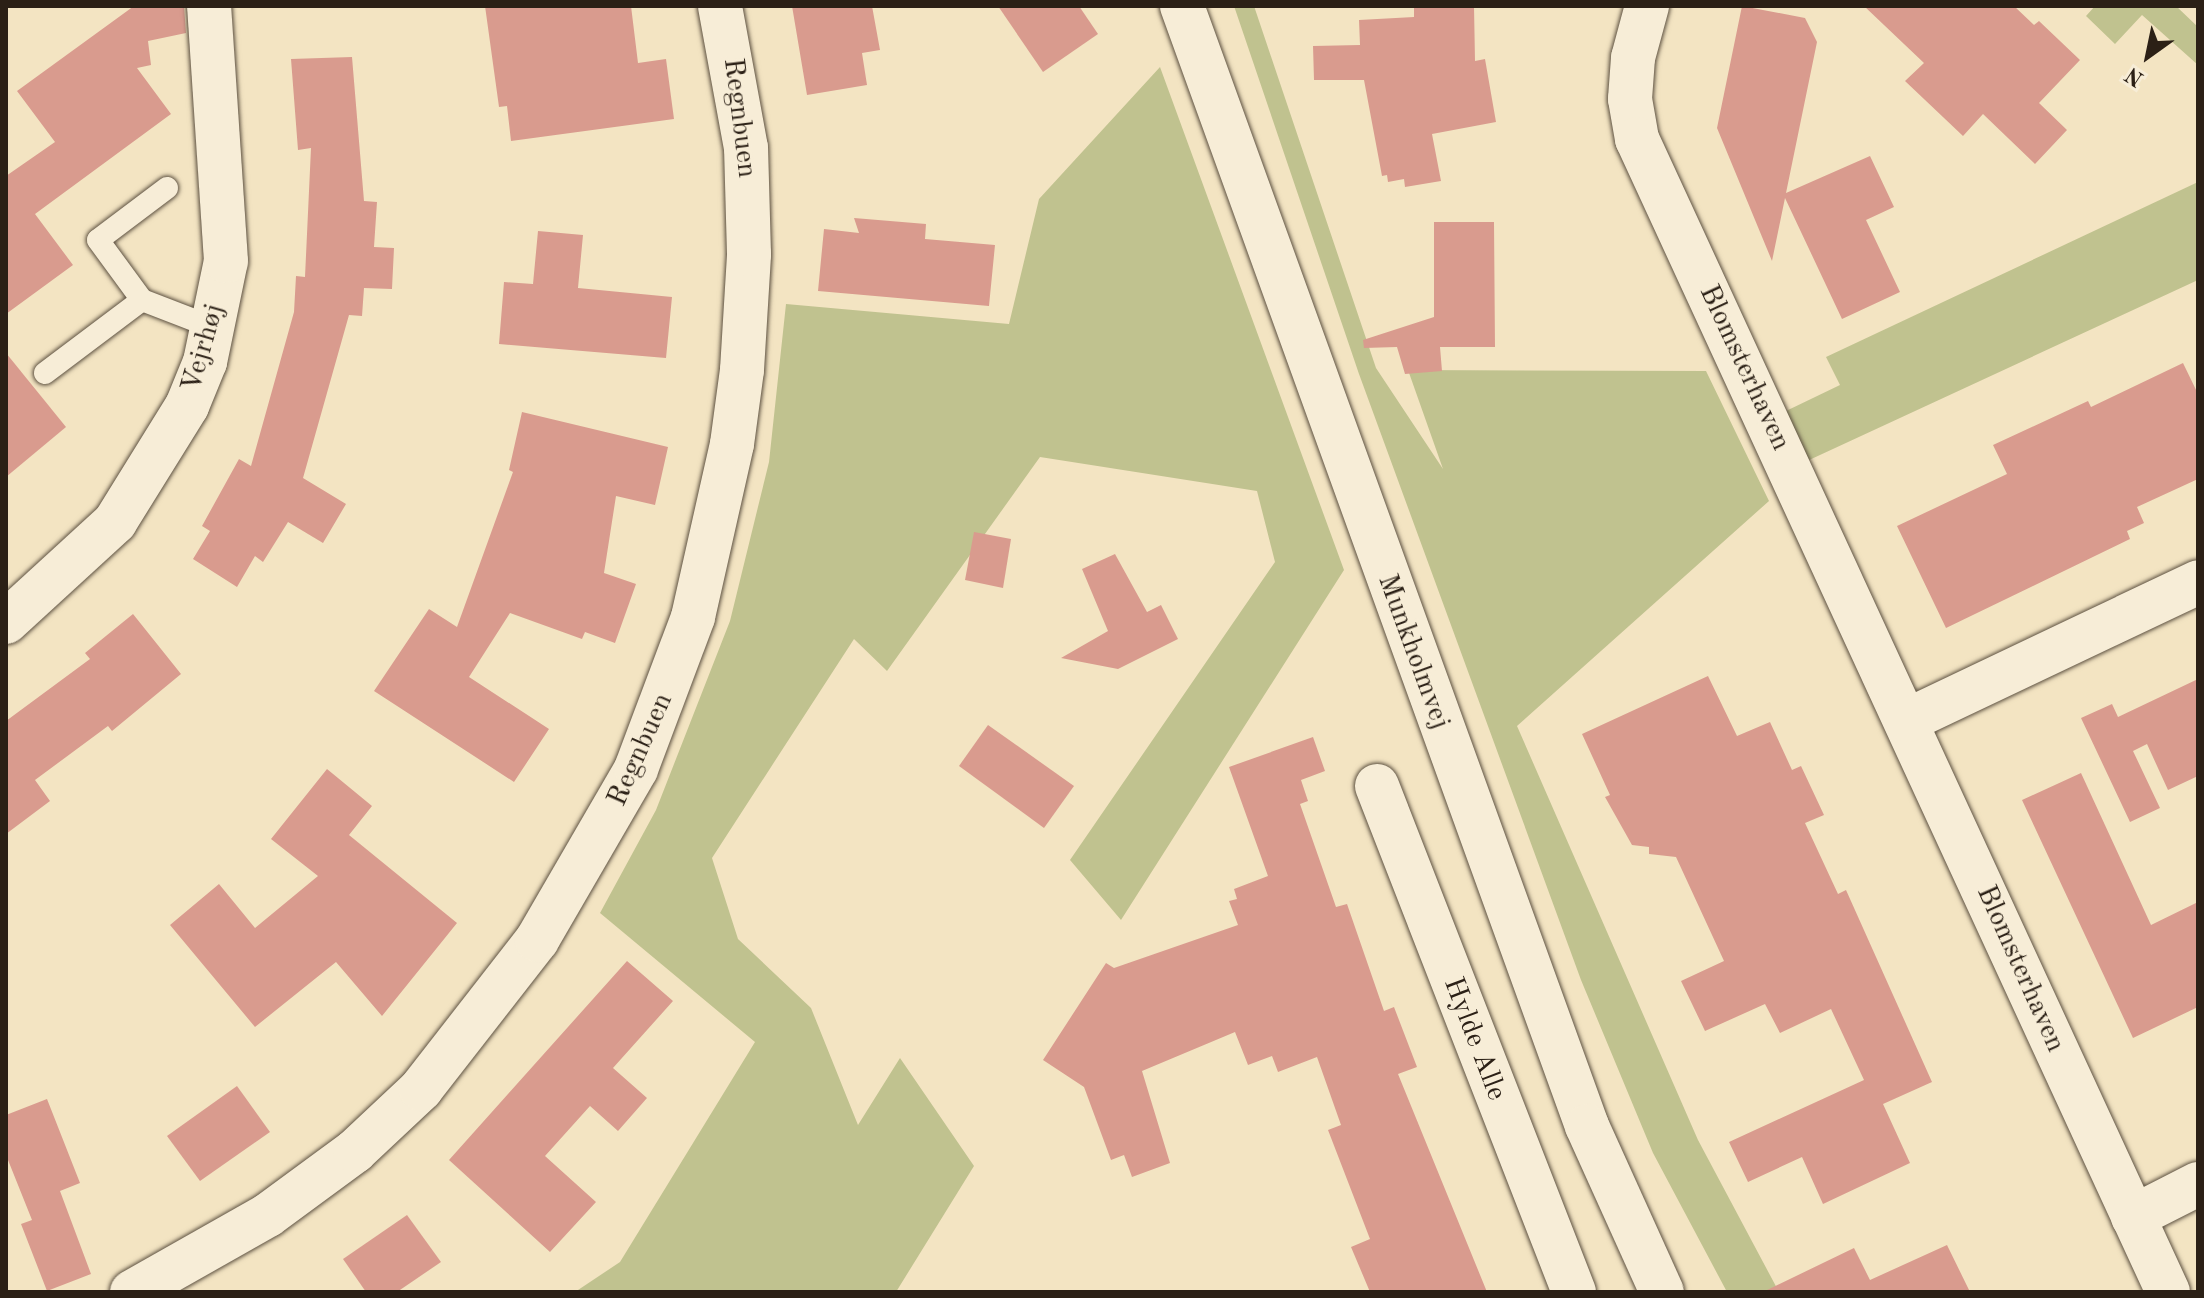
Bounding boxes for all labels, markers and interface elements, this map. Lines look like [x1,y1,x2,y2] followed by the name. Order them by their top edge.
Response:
[2108,16,2188,96] north arrow
[715,56,763,180] street label: Regnbuen
[2122,62,2148,90] text: N
[1691,280,1797,456] street label: Blomsterhaven
[175,300,233,396] street label: Vejrhøj
[1369,570,1457,734] street label: Munkholmvej
[601,688,681,812] street label: Regnbuen
[1968,880,2072,1058] street label: Blomsterhaven
[1435,973,1513,1105] street label: Hylde Alle

